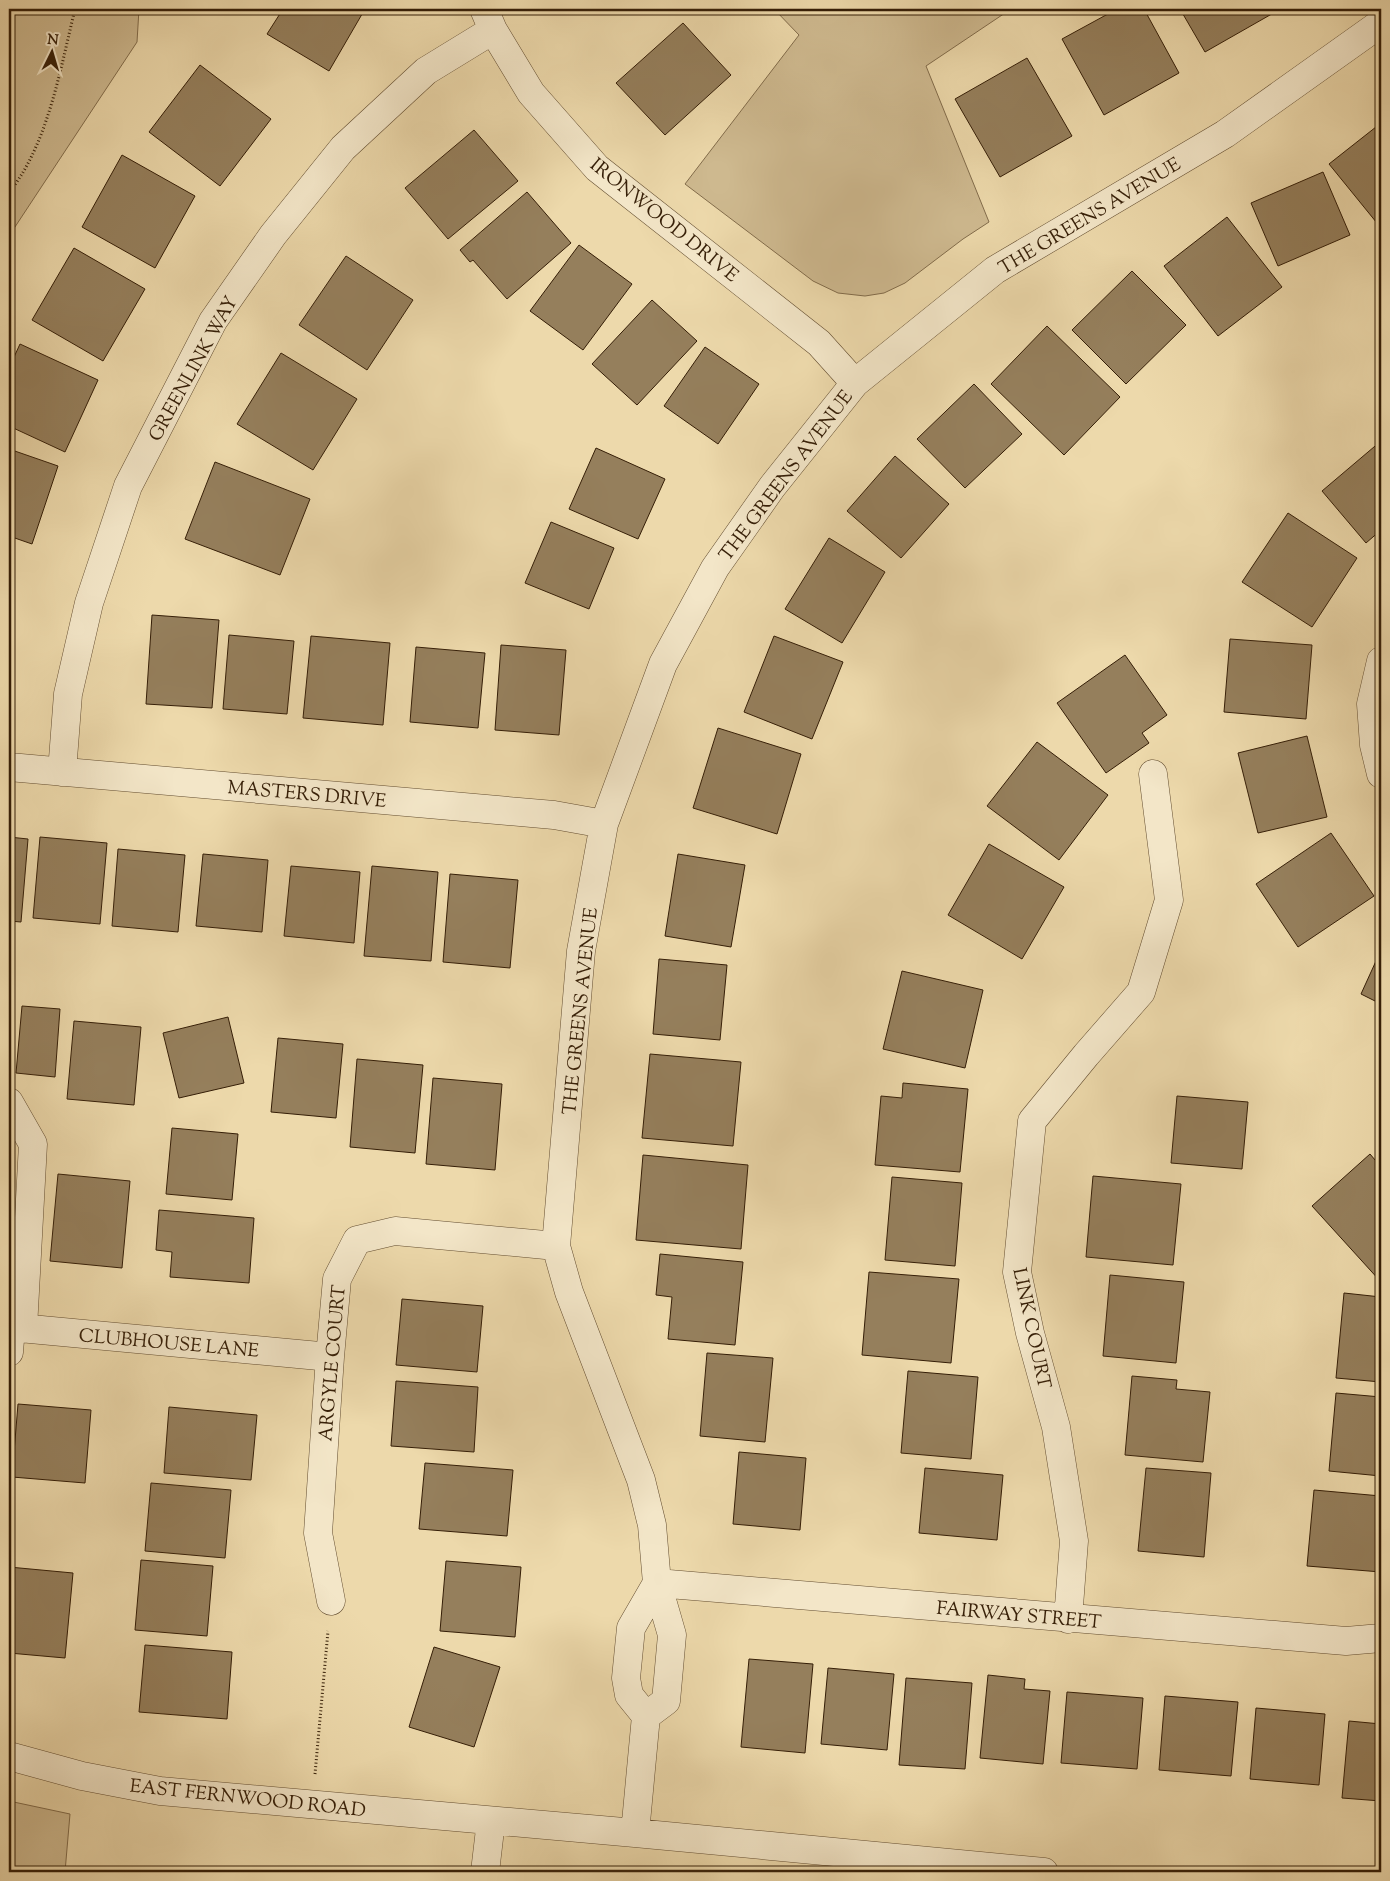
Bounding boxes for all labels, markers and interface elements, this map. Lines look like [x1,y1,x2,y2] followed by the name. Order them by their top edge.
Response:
[28,28,78,78] north arrow
[47,31,59,51] text: N
[583,152,744,290] street label: IRONWOOD DRIVE
[994,152,1187,282] street label: THE GREENS AVENUE
[143,291,246,447] street label: GREENLINK WAY
[714,385,861,568] street label: THE GREENS AVENUE
[226,775,388,816] street label: MASTERS DRIVE
[557,906,606,1116] street label: THE GREENS AVENUE
[1005,1266,1057,1391] street label: LINK COURT
[313,1284,354,1443] street label: ARGYLE COURT
[78,1323,261,1366] street label: CLUBHOUSE LANE
[935,1596,1102,1637] street label: FAIRWAY STREET
[128,1774,367,1825] street label: EAST FERNWOOD ROAD

